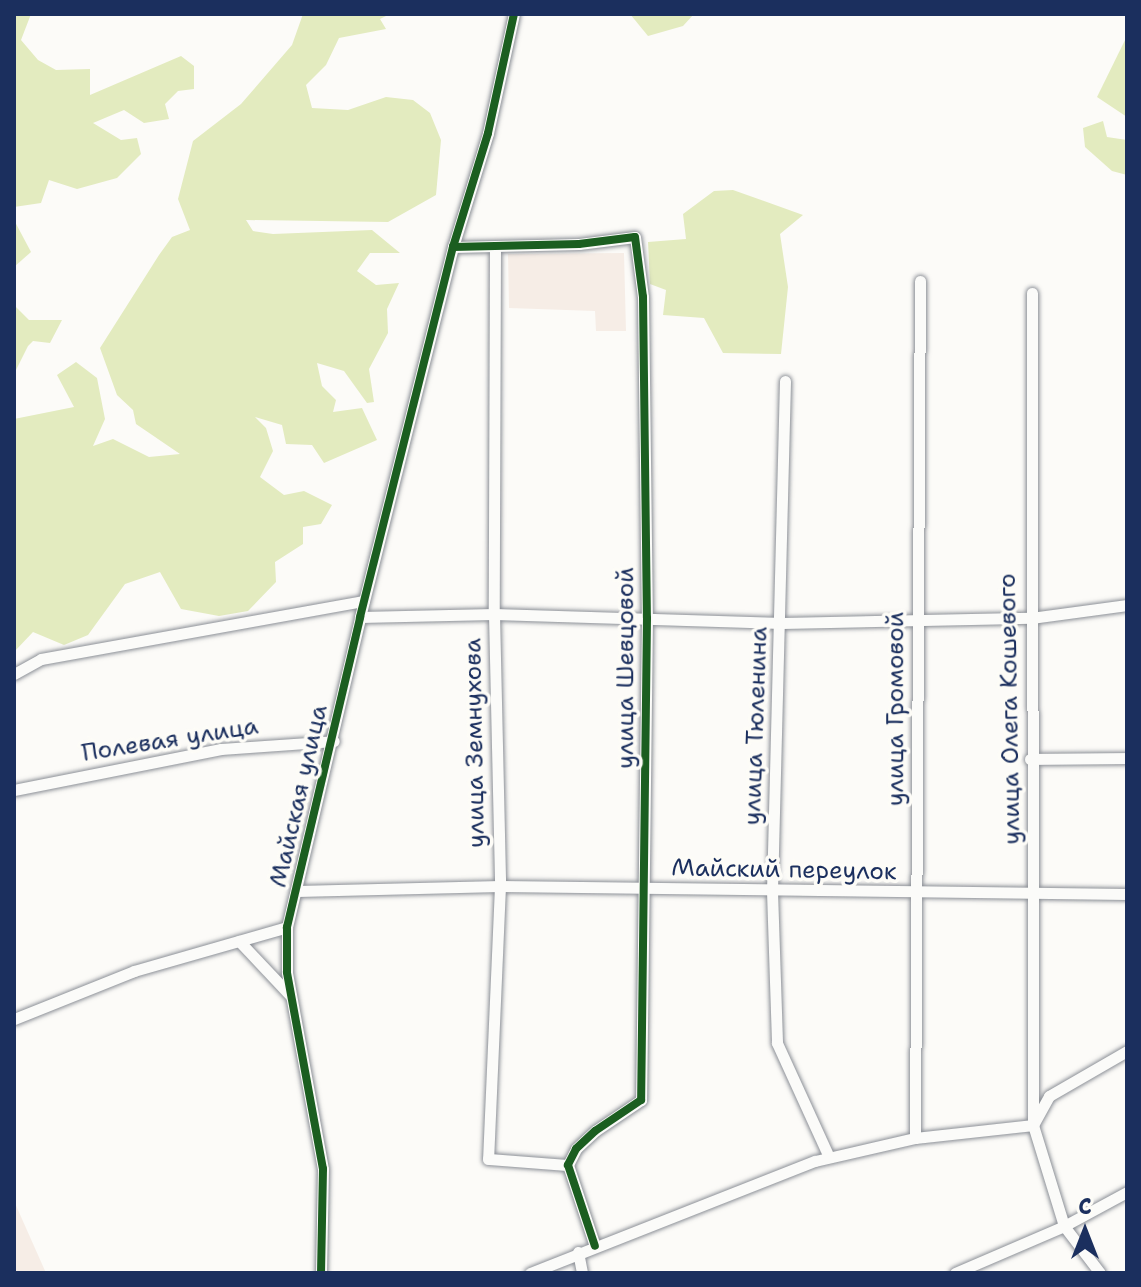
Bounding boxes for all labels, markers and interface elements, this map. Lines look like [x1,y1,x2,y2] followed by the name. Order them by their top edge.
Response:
[612,567,640,769] street label: улица Шевцовой
[993,573,1027,845] street label: улица Олега Кошевого
[882,612,910,806] street label: улица Громовой
[738,626,774,826] street label: улица Тюленина
[459,638,491,848] street label: улица Земнухова
[264,702,334,890] street label: Майская улица
[80,712,260,768] street label: Полевая улица
[671,854,897,886] street label: Майский переулок
[1045,1191,1125,1271] north arrow
[1078,1192,1092,1221] text: С

